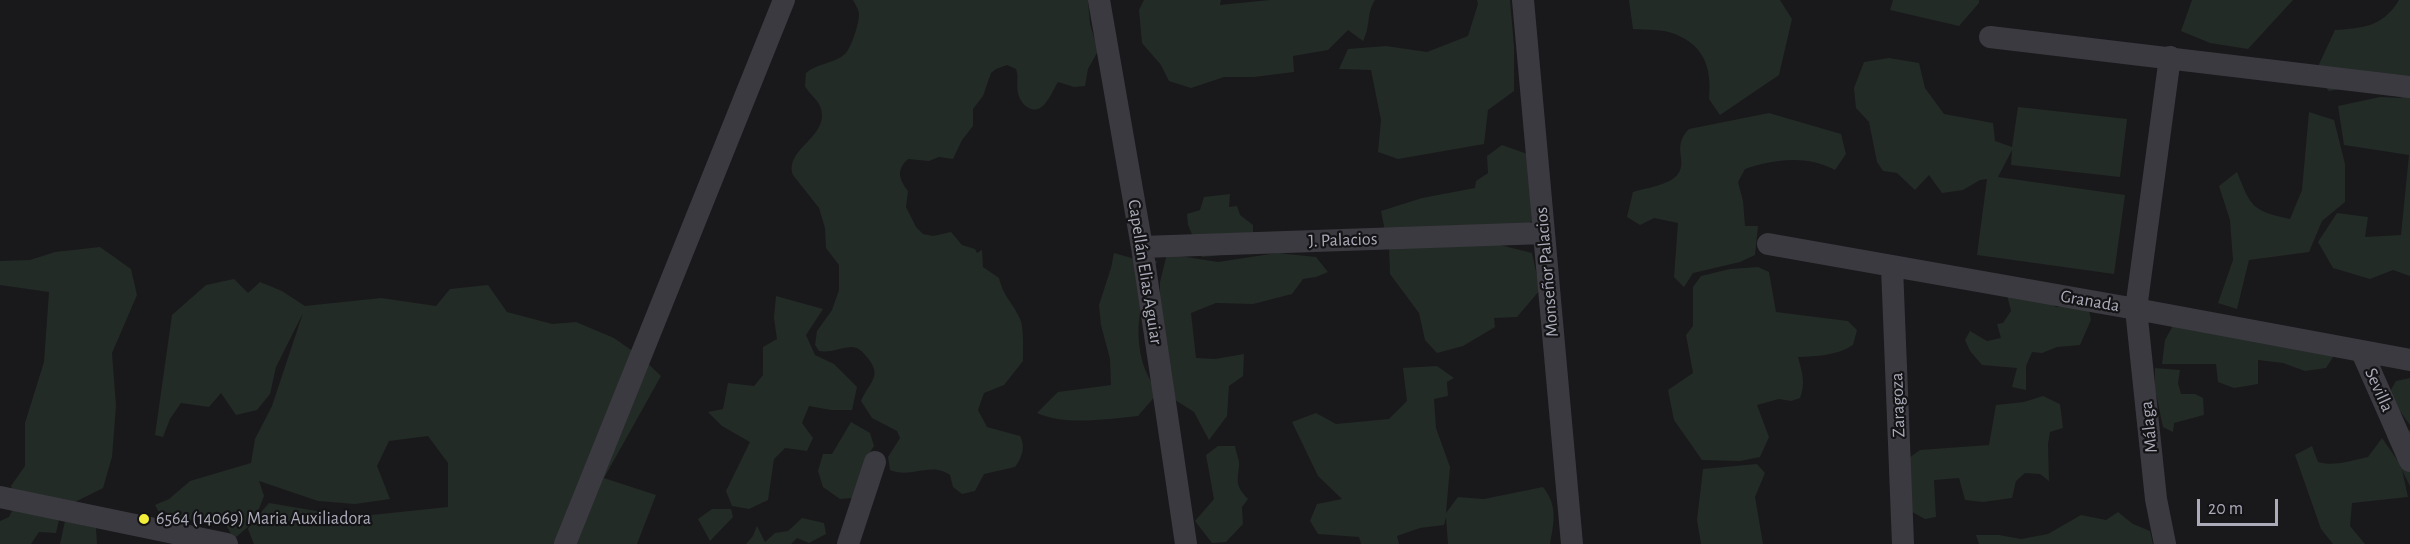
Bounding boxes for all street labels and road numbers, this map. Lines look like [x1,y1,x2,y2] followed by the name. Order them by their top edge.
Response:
[1123,198,1167,346] street label: Capellán Elias Aguiar
[1531,206,1563,338] street label: Monseñor Palacios
[1308,228,1378,252] street label: J. Palacios
[2059,285,2121,317] street label: Granada
[2360,365,2398,415] street label: Sevilla
[1886,372,1910,438] street label: Zaragoza
[2136,400,2162,454] street label: Málaga

